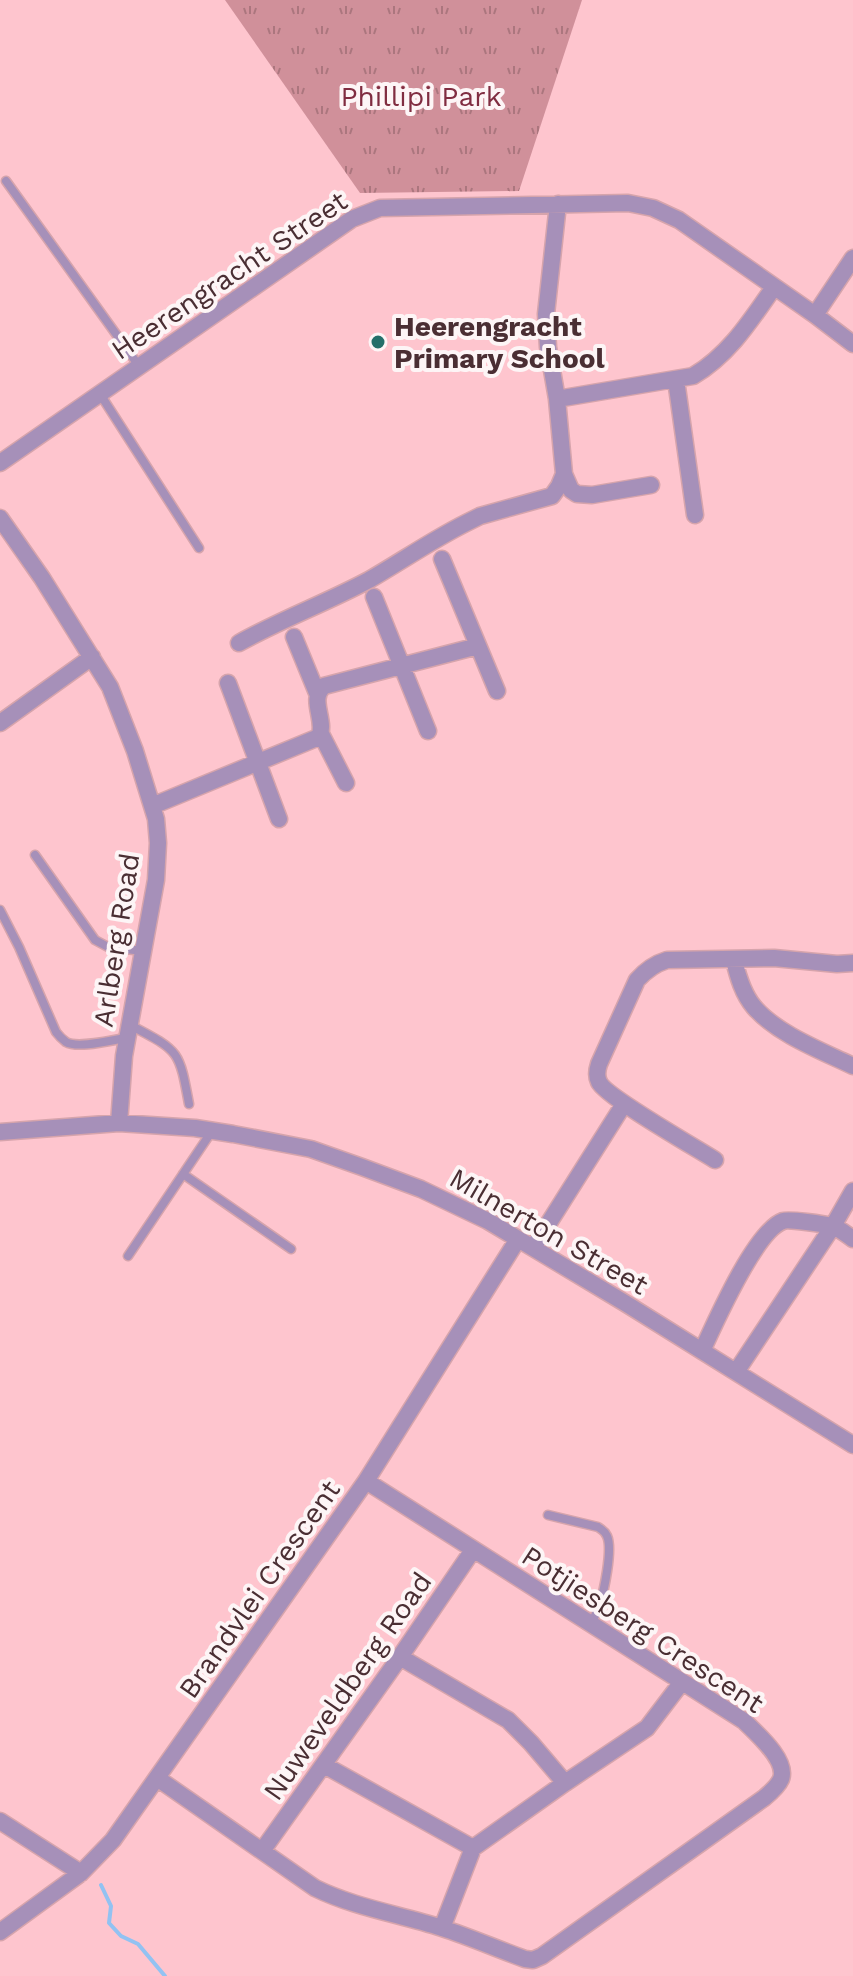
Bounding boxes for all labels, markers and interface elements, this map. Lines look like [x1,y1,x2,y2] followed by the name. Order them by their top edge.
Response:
[340,80,502,113] park label: Phillipi Park
[105,184,354,367] street label: Heerengracht Street
[394,310,605,375] place label: Heerengracht Primary School
[369,333,387,351] marker: Heerengracht Primary School
[86,851,147,1029] street label: Arlberg Road
[444,1161,654,1302] street label: Milnerton Street
[172,1474,347,1704] street label: Brandvlei Crescent
[516,1539,770,1720] street label: Potjiesberg Crescent
[256,1566,438,1807] street label: Nuweveldberg Road

